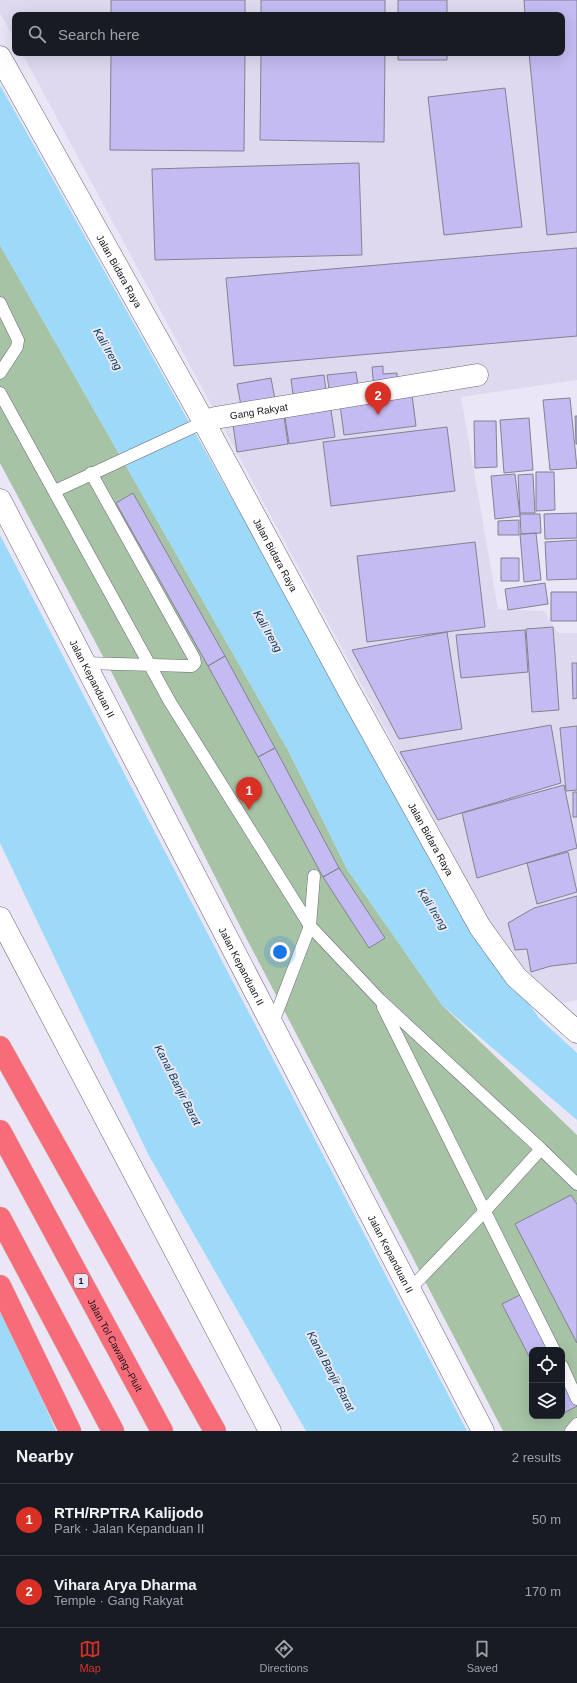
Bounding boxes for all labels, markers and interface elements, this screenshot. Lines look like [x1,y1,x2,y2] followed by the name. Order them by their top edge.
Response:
[12,12,565,56] search box
[26,23,48,45] icon: search
[58,26,140,43] text: Search here
[95,232,144,310] street label: Jalan Bidara Raya
[91,326,125,373] water label: Kali Ireng
[365,382,391,415] pin: 2
[229,401,289,421] street label: Gang Rakyat
[251,516,300,594] street label: Jalan Bidara Raya
[251,608,285,655] water label: Kali Ireng
[68,638,117,719] street label: Jalan Kepanduan II
[236,777,262,810] pin: 1
[407,801,456,878] street label: Jalan Bidara Raya
[416,886,451,933] water label: Kali Ireng
[217,925,267,1007] street label: Jalan Kepanduan II
[270,942,290,962] your location
[153,1043,204,1128] water label: Kanal Banjir Barat
[366,1213,416,1294] street label: Jalan Kepanduan II
[74,1274,88,1288] road number: 1
[86,1297,145,1393] street label: Jalan Tol Cawang–Pluit
[305,1329,358,1414] water label: Kanal Banjir Barat
[529,1347,565,1419] map controls
[529,1347,565,1383] button: locate
[529,1383,565,1419] button: layers
[16,1447,74,1466] text: Nearby
[512,1450,561,1465] text: 2 results
[54,1504,203,1521] text: RTH/RPTRA Kalijodo
[25,1512,33,1527] text: 1
[532,1512,561,1527] text: 50 m
[54,1521,204,1536] text: Park · Jalan Kepanduan II
[54,1576,197,1593] text: Vihara Arya Dharma
[25,1584,33,1599] text: 2
[525,1584,561,1599] text: 170 m
[54,1593,183,1608] text: Temple · Gang Rakyat
[79,1638,101,1674] tab: Map
[259,1638,308,1674] tab: Directions
[467,1638,498,1674] tab: Saved

